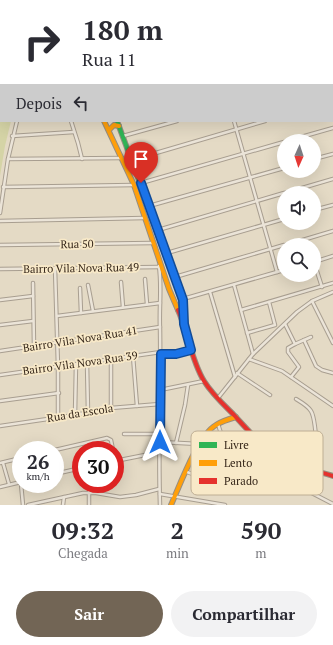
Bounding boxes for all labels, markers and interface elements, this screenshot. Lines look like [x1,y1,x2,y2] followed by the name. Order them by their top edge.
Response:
[82,11,163,48] text: 180 m
[16,16,68,68] icon: right
[82,47,136,71] text: Rua 11
[70,92,92,114] icon: left
[16,93,62,113] text: Depois
[277,134,321,178] north arrow
[277,134,321,282] map controls
[124,142,158,183] pin
[130,148,152,170] icon: arrive
[277,186,321,230] button: sound
[60,237,94,251] street label: Rua 50
[277,238,321,282] button: search
[23,260,139,276] street label: Bairro Vila Nova Rua 49
[22,323,138,355] street label: Bairro Vila Nova Rua 41
[22,348,138,378] street label: Bairro Vila Nova Rua 39
[46,401,115,425] street label: Rua da Escola
[139,421,181,463] position arrow
[191,431,323,495] legend
[224,438,249,452] text: Livre
[72,441,124,493] speed limit sign: 30
[27,448,49,475] text: 26
[224,456,252,470] text: Lento
[26,470,50,483] text: km/h
[224,474,258,488] text: Parado
[52,514,114,546] text: 09:32
[171,514,184,546] text: 2
[241,514,281,546] text: 590
[58,544,108,562] text: Chegada
[166,544,189,562] text: min
[255,544,267,562] text: m
[16,591,163,637] button: Sair
[171,591,317,637] button: Compartilhar

